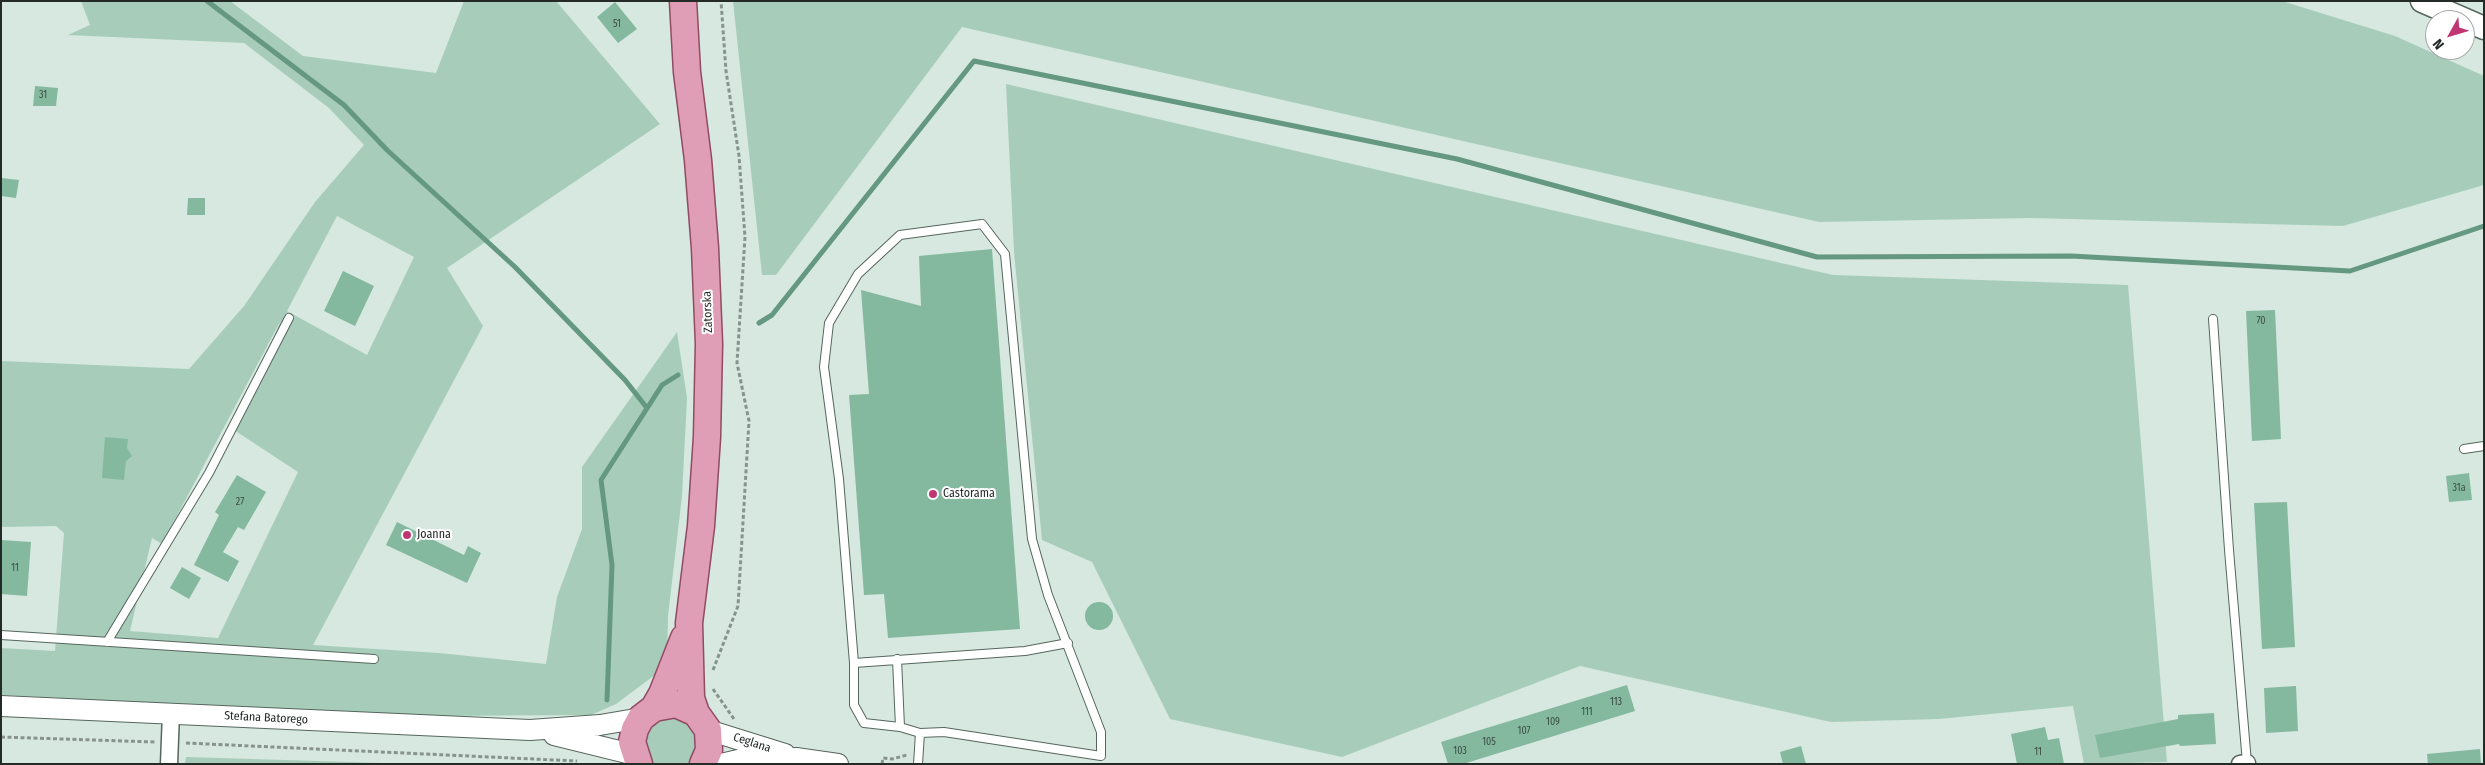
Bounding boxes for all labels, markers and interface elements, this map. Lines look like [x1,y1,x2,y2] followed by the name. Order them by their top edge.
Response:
[2425,10,2475,60] north arrow
[613,18,621,30] house number: 51
[2429,36,2448,53] text: N
[39,89,47,101] house number: 31
[700,291,716,333] street label: Zatorska
[2256,315,2266,327] house number: 70
[2452,482,2466,494] house number: 31a
[943,487,995,501] place label: Castorama
[927,488,939,500] marker: Castorama
[236,496,244,508] house number: 27
[417,528,451,542] place label: Joanna
[401,529,413,541] marker: Joanna
[11,562,19,574] house number: 11
[1610,696,1622,708] house number: 113
[1581,706,1593,718] house number: 111
[224,709,308,727] street label: Stefana Batorego
[1546,716,1560,728] house number: 109
[1518,725,1530,737] house number: 107
[731,730,773,756] street label: Ceglana
[1482,736,1496,748] house number: 105
[1453,745,1467,757] house number: 103
[2034,746,2042,758] house number: 11

